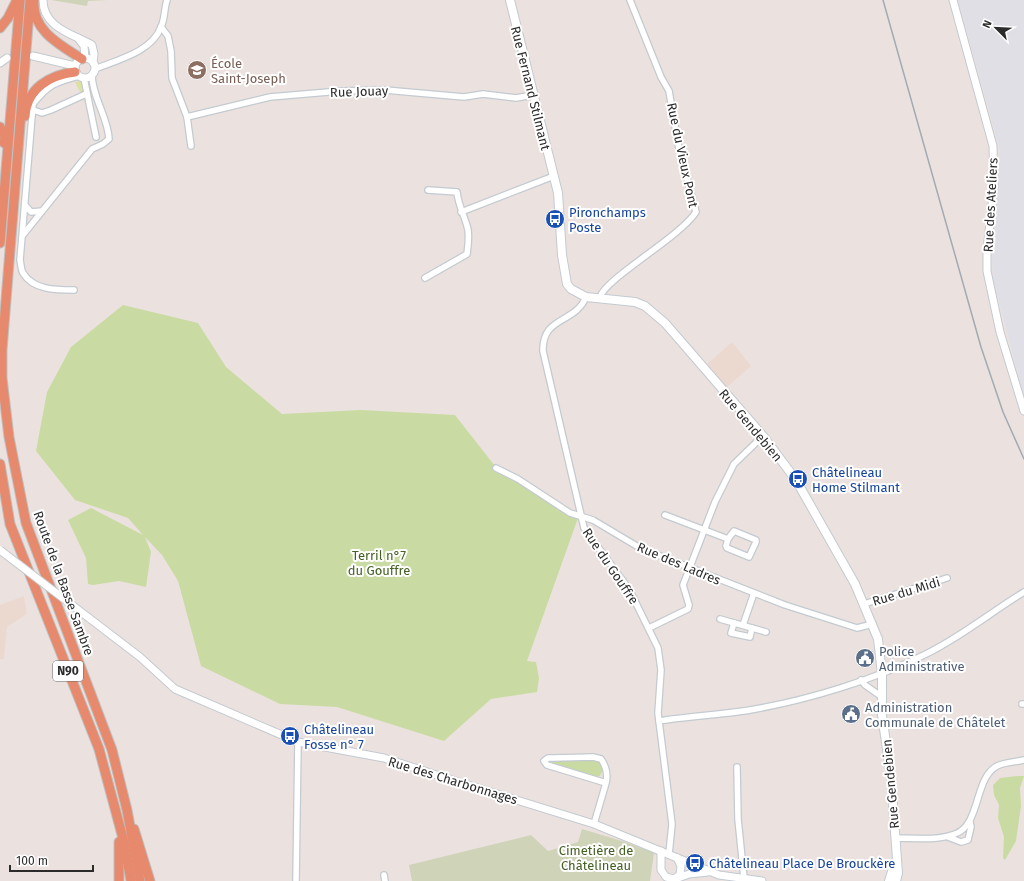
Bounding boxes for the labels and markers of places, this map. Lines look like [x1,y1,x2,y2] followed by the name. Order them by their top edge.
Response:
[211,56,286,86] place label: École Saint-Joseph
[186,59,208,81] school or university icon: École Saint-Joseph
[569,205,646,235] place label: Pironchamps Poste
[544,208,566,230] bus stop icon: Pironchamps Poste
[812,465,900,495] place label: Châtelineau Home Stilmant
[787,468,809,490] bus stop icon: Châtelineau Home Stilmant
[879,644,965,674] place label: Police Administrative
[854,647,876,669] public building icon: Police Administrative
[865,700,1006,730] place label: Administration Communale de Châtelet
[840,703,862,725] public building icon: Administration Communale de Châtelet
[304,722,374,752] place label: Châtelineau Fosse n° 7
[279,725,301,747] bus stop icon: Châtelineau Fosse n° 7
[684,852,706,874] bus stop icon: Châtelineau Place De Brouckère
[709,856,895,871] place label: Châtelineau Place De Brouckère

